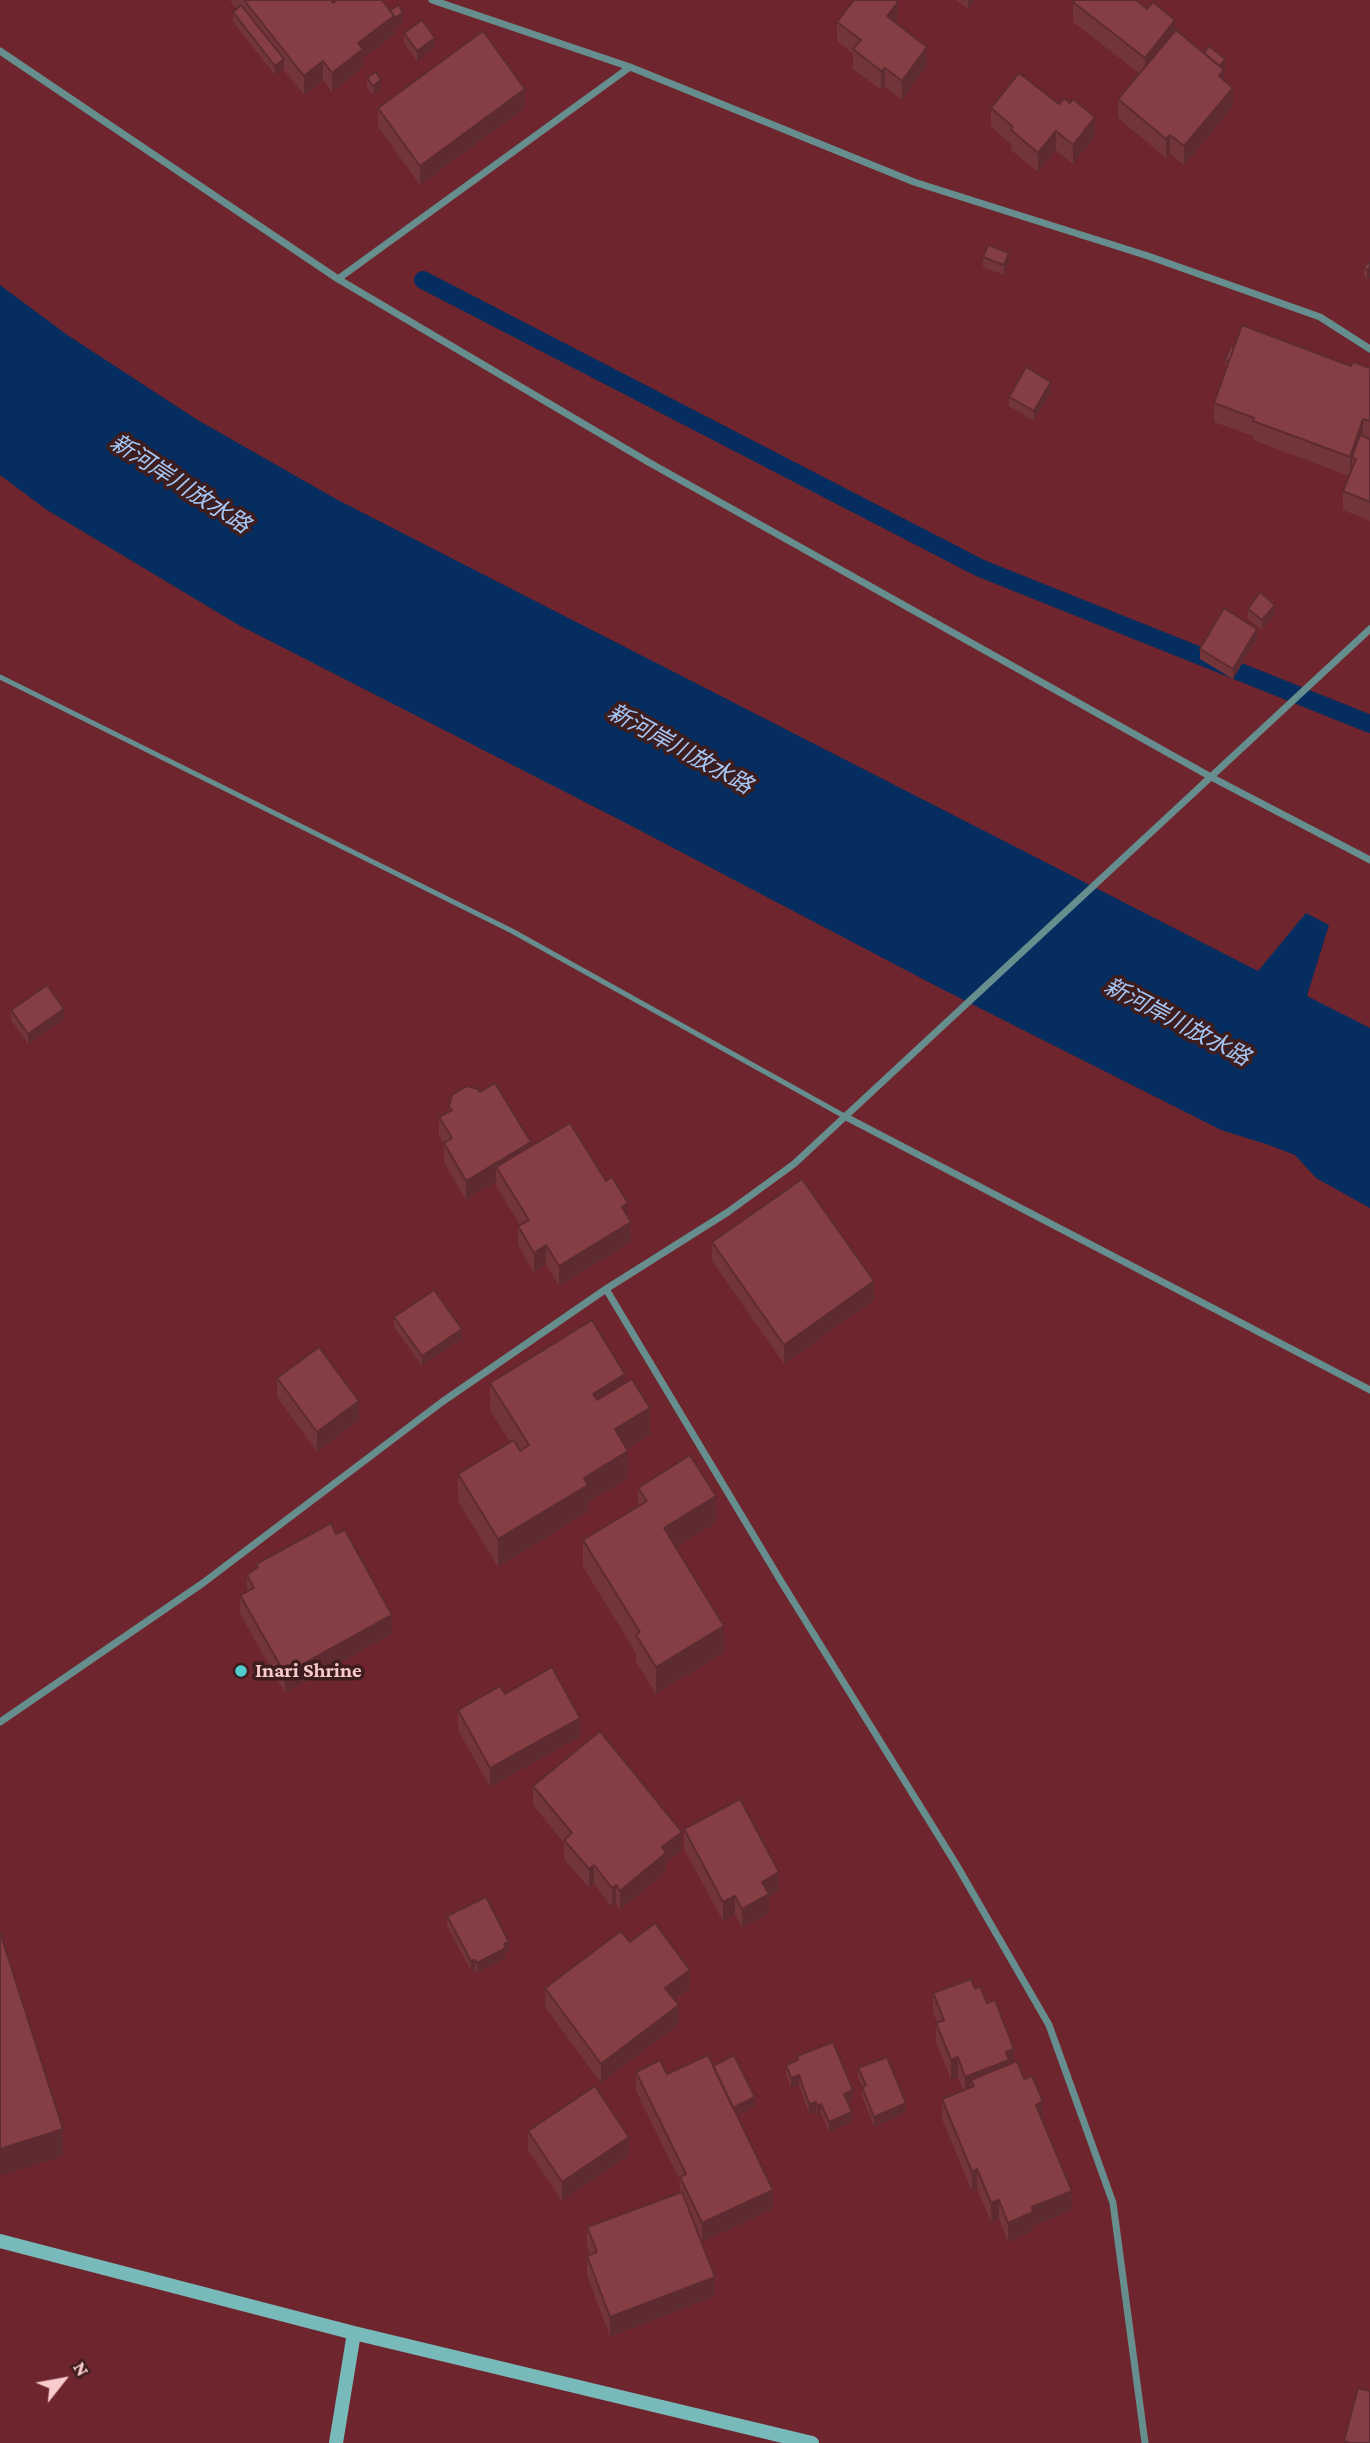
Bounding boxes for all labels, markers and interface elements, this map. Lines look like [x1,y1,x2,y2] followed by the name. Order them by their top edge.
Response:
[105,429,255,539] water label: 新河岸川放水路
[603,698,757,800] water label: 新河岸川放水路
[1099,972,1255,1072] water label: 新河岸川放水路
[255,1658,362,1684] place label: Inari Shrine
[233,1663,249,1679] marker: Inari Shrine
[28,2345,98,2415] north arrow
[69,2358,94,2380] text: N

